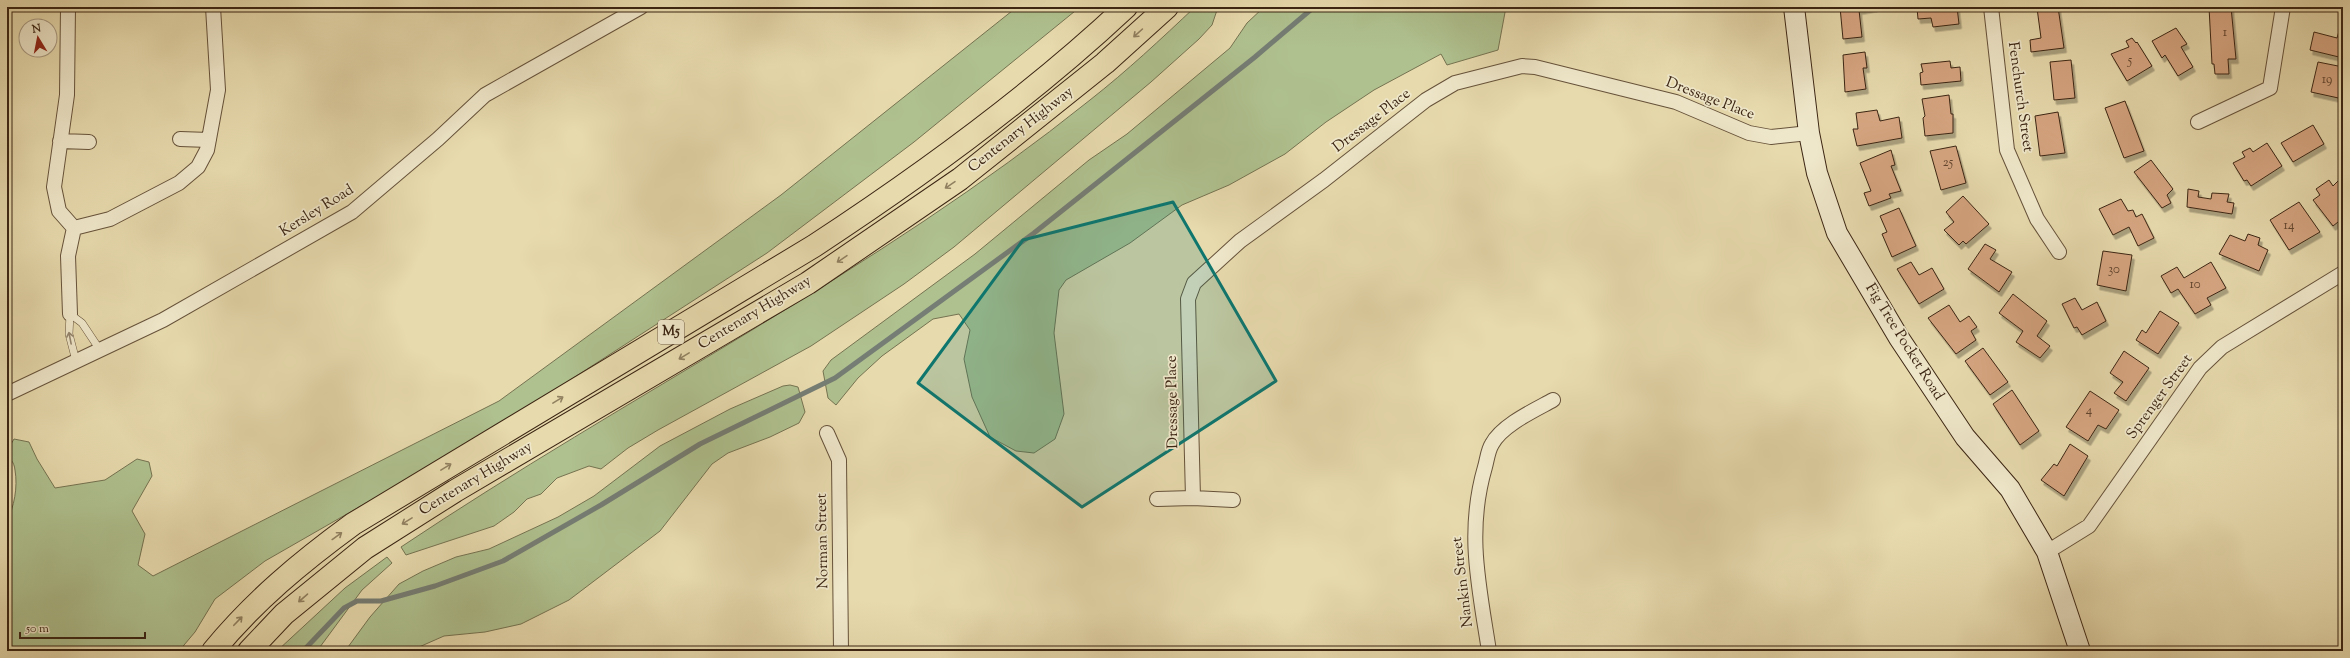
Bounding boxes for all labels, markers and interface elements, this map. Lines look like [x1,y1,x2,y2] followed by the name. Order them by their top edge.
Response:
[18,18,58,58] north arrow
[30,20,42,38] text: N
[2223,24,2228,42] house number: 1
[1133,29,1143,38] one-way arrow
[2002,41,2038,153] street label: Fenchurch Street
[2127,52,2133,70] house number: 5
[2322,71,2332,89] house number: 19
[1663,72,1757,126] street label: Dressage Place
[964,82,1079,178] street label: Centenary Highway
[1329,84,1415,158] street label: Dressage Place
[1943,154,1954,172] house number: 25
[276,180,359,242] street label: Kersley Road
[945,181,956,189] one-way arrow
[2284,217,2295,235] house number: 14
[837,255,848,263] one-way arrow
[2108,261,2120,279] house number: 30
[694,271,816,355] street label: Centenary Highway
[2189,276,2201,294] house number: 10
[1859,279,1949,405] street label: Fig Tree Pocket Road
[658,320,684,344] road number: M5
[66,332,74,345] one-way arrow
[2122,350,2198,444] street label: Sprenger Street
[678,352,690,360] one-way arrow
[1162,355,1184,449] street label: Dressage Place
[552,395,564,403] one-way arrow
[2086,402,2093,420] house number: 4
[415,437,537,521] street label: Centenary Highway
[440,462,452,470] one-way arrow
[812,493,834,589] street label: Norman Street
[402,517,413,525] one-way arrow
[331,532,342,541] one-way arrow
[1447,536,1479,628] street label: Nankin Street
[297,593,308,602] one-way arrow
[20,614,145,640] scale bar
[234,616,243,626] one-way arrow
[25,620,49,638] text: 50 m

